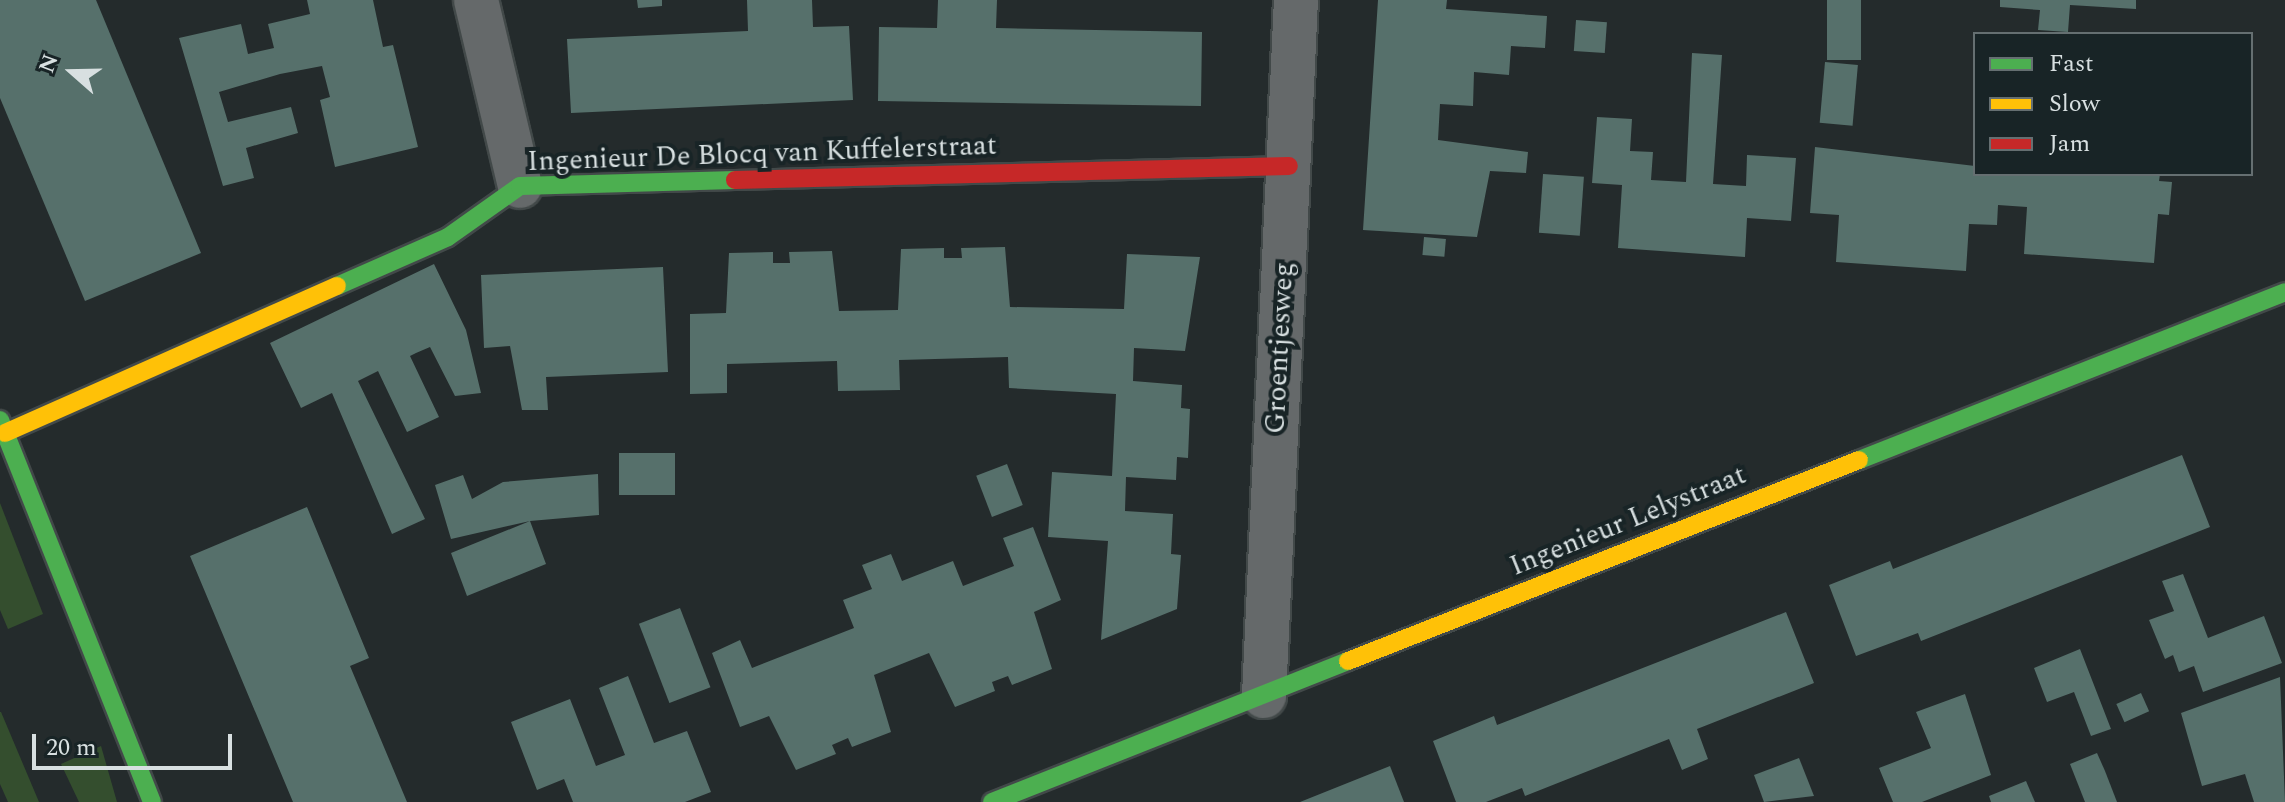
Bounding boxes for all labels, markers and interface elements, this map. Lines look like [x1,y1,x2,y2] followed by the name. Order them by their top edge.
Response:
[32,32,112,112] north arrow
[1973,32,2253,176] legend
[2049,46,2094,82] text: Fast
[30,50,68,78] text: N
[2049,86,2100,122] text: Slow
[2049,126,2090,162] text: Jam
[527,129,997,179] street label: Ingenieur De Blocq van Kuffelerstraat
[1259,261,1301,435] street label: Groentjesweg
[1505,458,1751,584] street label: Ingenieur Lelystraat
[36,718,236,768] scale bar
[46,730,97,766] text: 20 m

